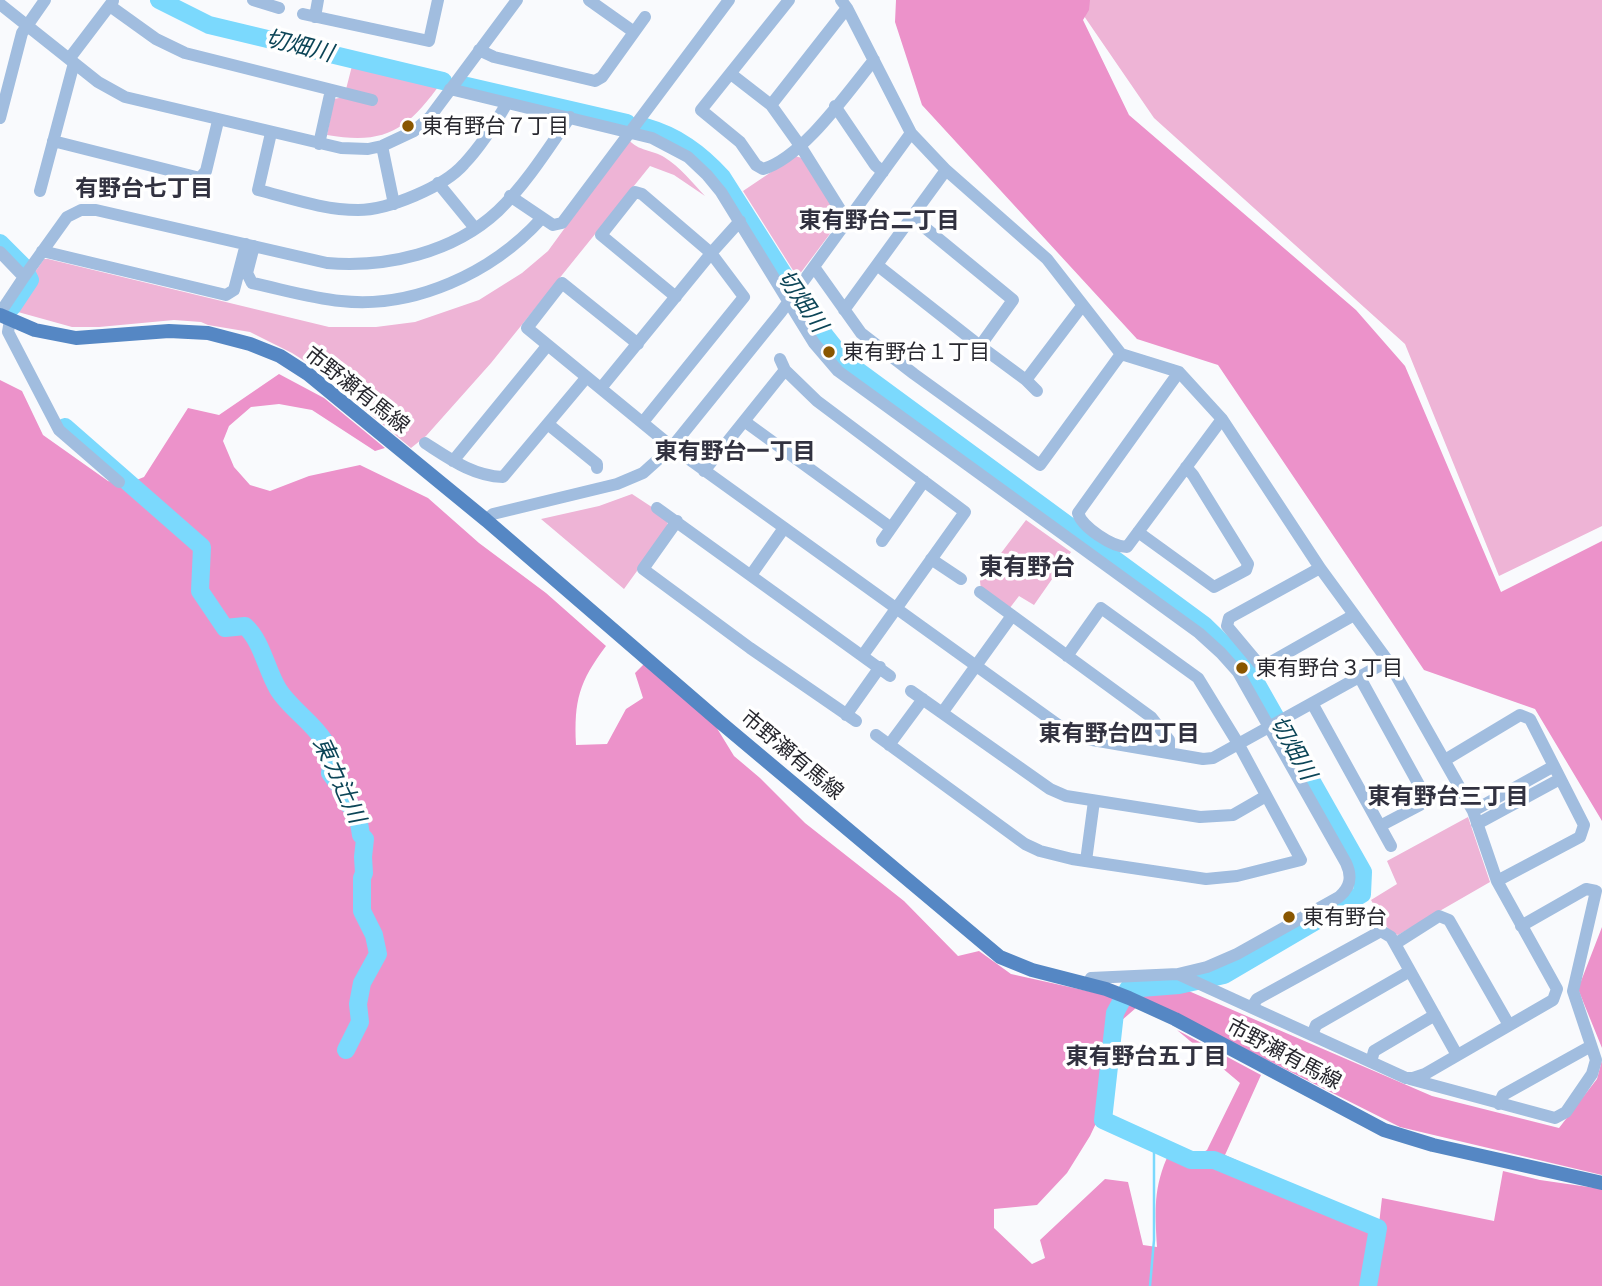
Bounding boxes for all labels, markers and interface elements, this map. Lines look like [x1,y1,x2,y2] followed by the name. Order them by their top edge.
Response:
[262,24,336,68] water label: 切畑川
[422,113,569,139] place label: 東有野台７丁目
[400,118,416,134] marker: 東有野台７丁目
[75,175,213,203] district label: 有野台七丁目
[799,207,959,235] district label: 東有野台二丁目
[771,265,833,337] water label: 切畑川
[843,339,990,365] place label: 東有野台１丁目
[300,341,414,439] street label: 市野瀬有馬線
[821,344,837,360] marker: 東有野台１丁目
[655,438,815,466] district label: 東有野台一丁目
[979,553,1075,581] district label: 東有野台
[1256,655,1403,681] place label: 東有野台３丁目
[1234,660,1250,676] marker: 東有野台３丁目
[736,705,848,805] street label: 市野瀬有馬線
[1264,711,1322,785] water label: 切畑川
[1039,720,1199,748] district label: 東有野台四丁目
[307,732,371,828] water label: 東カ辻川
[1368,783,1528,811] district label: 東有野台三丁目
[1303,904,1387,930] place label: 東有野台
[1281,909,1297,925] marker: 東有野台
[1222,1013,1346,1095] street label: 市野瀬有馬線
[1066,1043,1226,1071] district label: 東有野台五丁目

